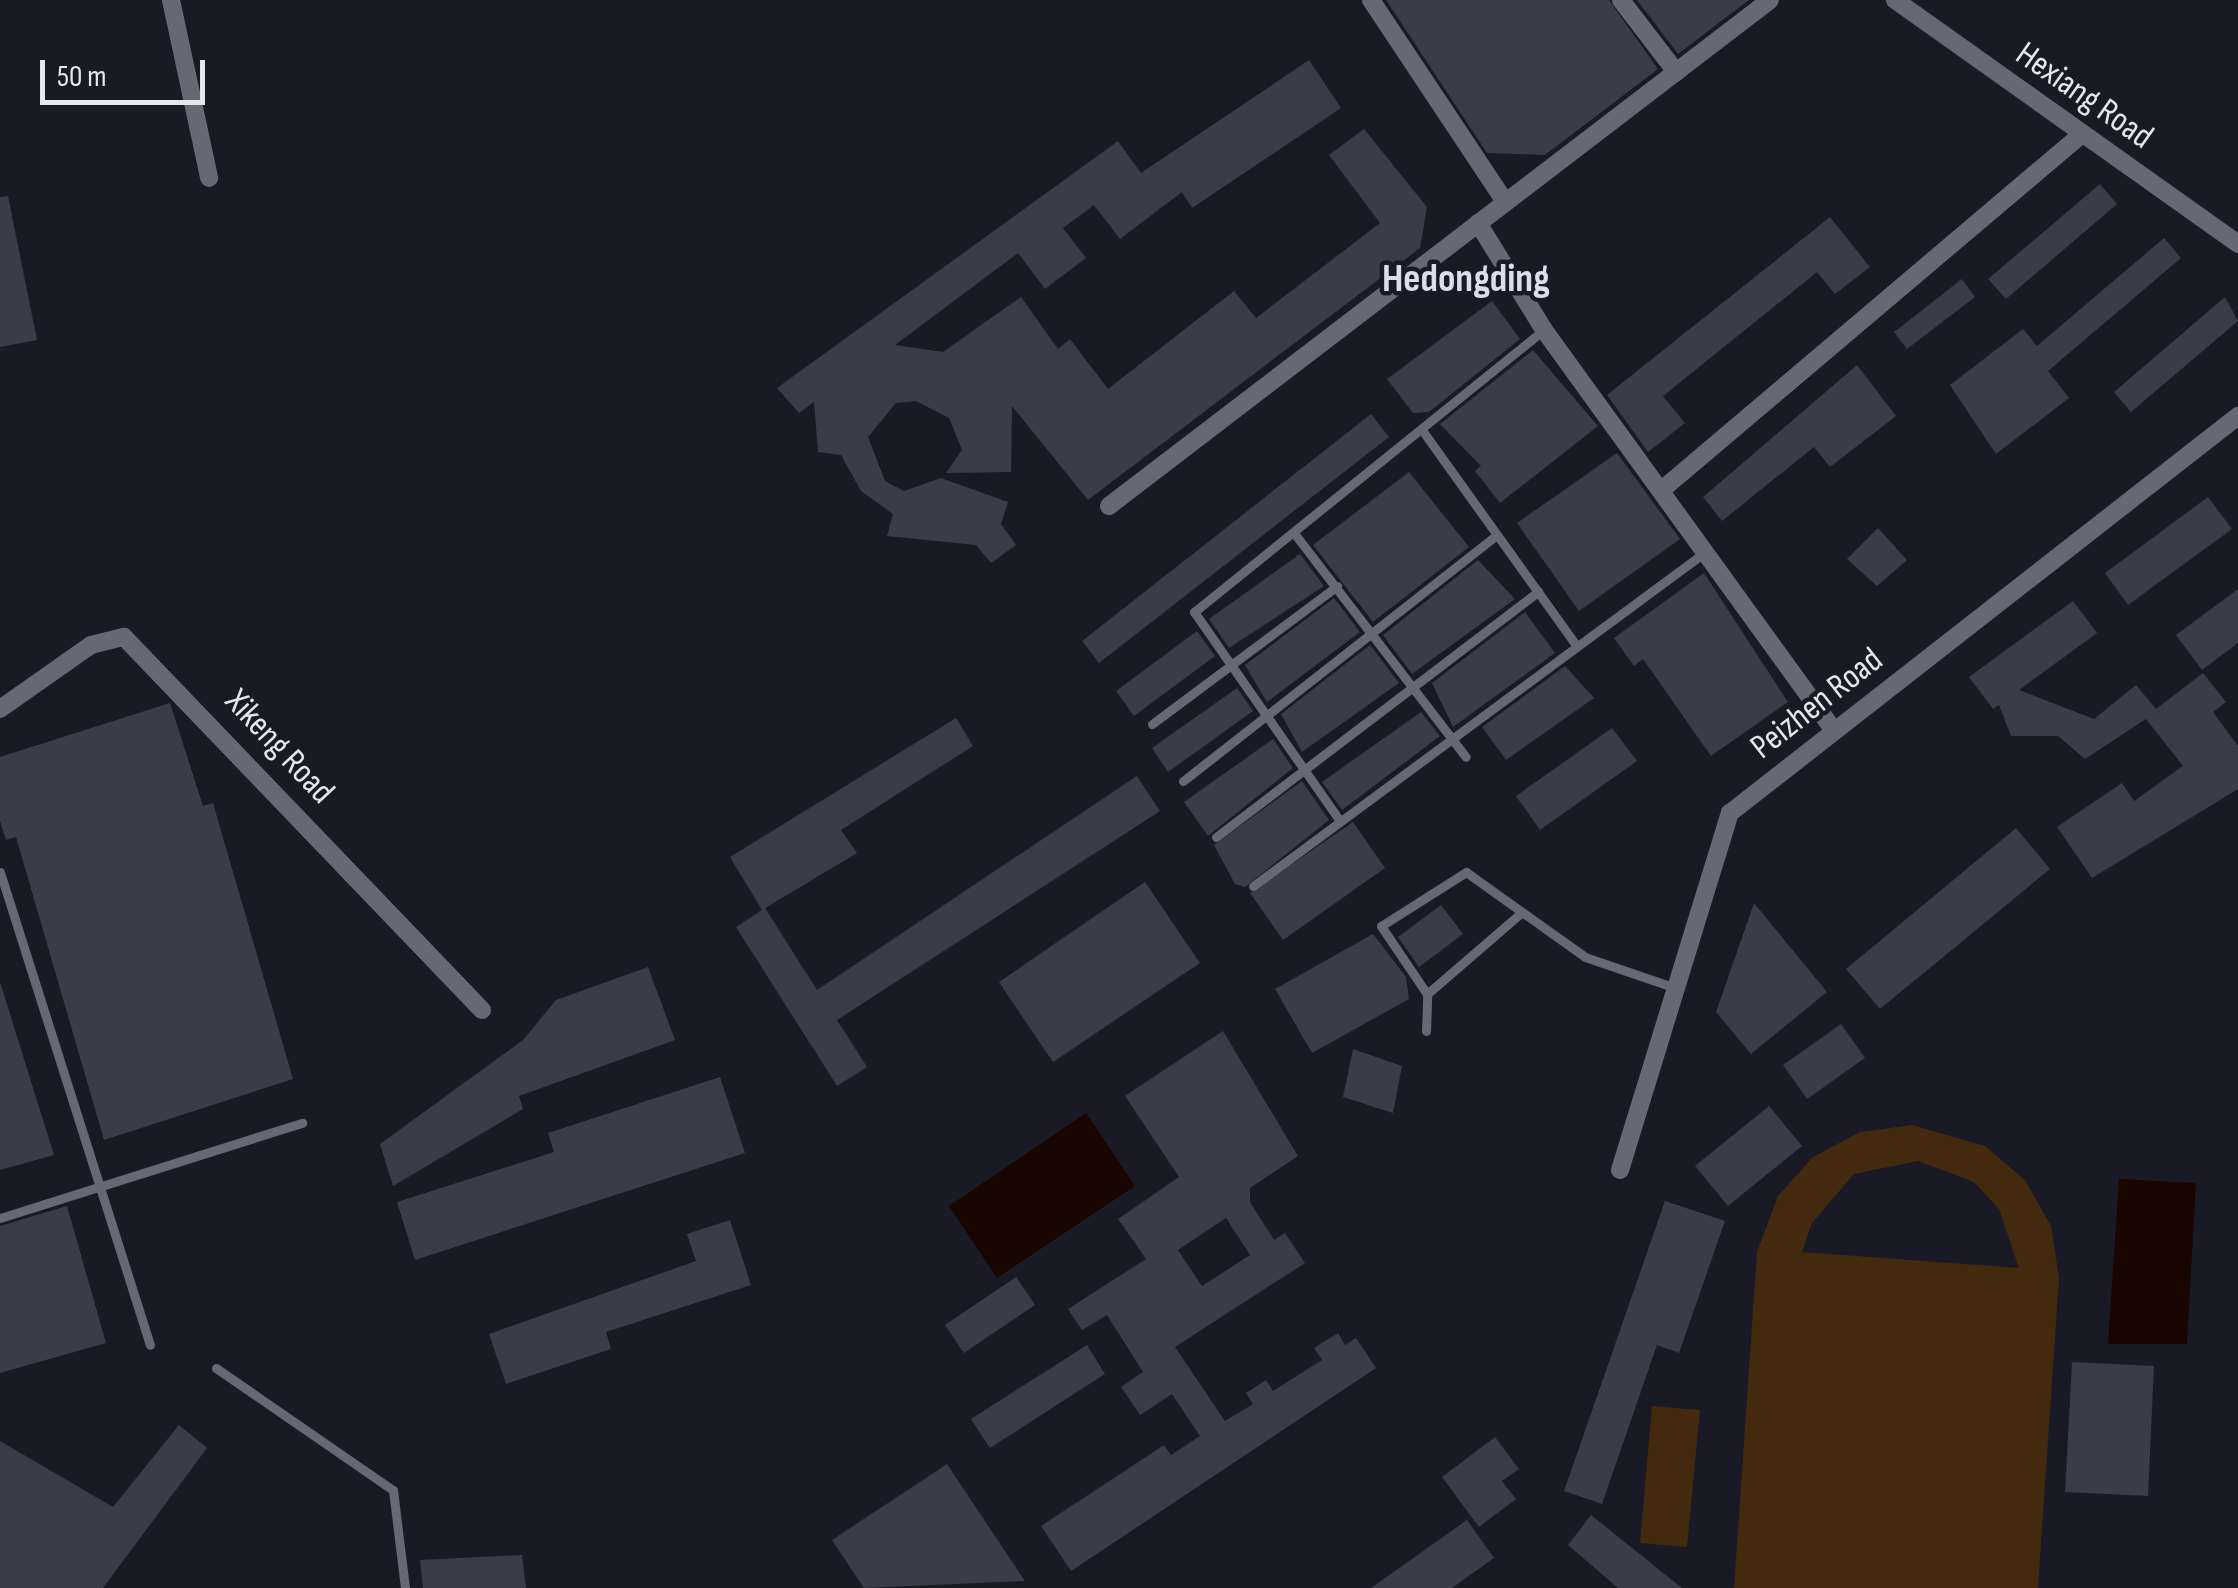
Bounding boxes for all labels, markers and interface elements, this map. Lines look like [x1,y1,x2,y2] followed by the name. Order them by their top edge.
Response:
[2007,34,2161,158] street label: Hexiang Road
[45,40,210,102] scale bar
[57,59,106,95] text: 50 m
[1382,255,1550,303] district label: Hedongding
[1743,639,1891,769] street label: Peizhen Road
[216,681,342,813] street label: Xikeng Road

